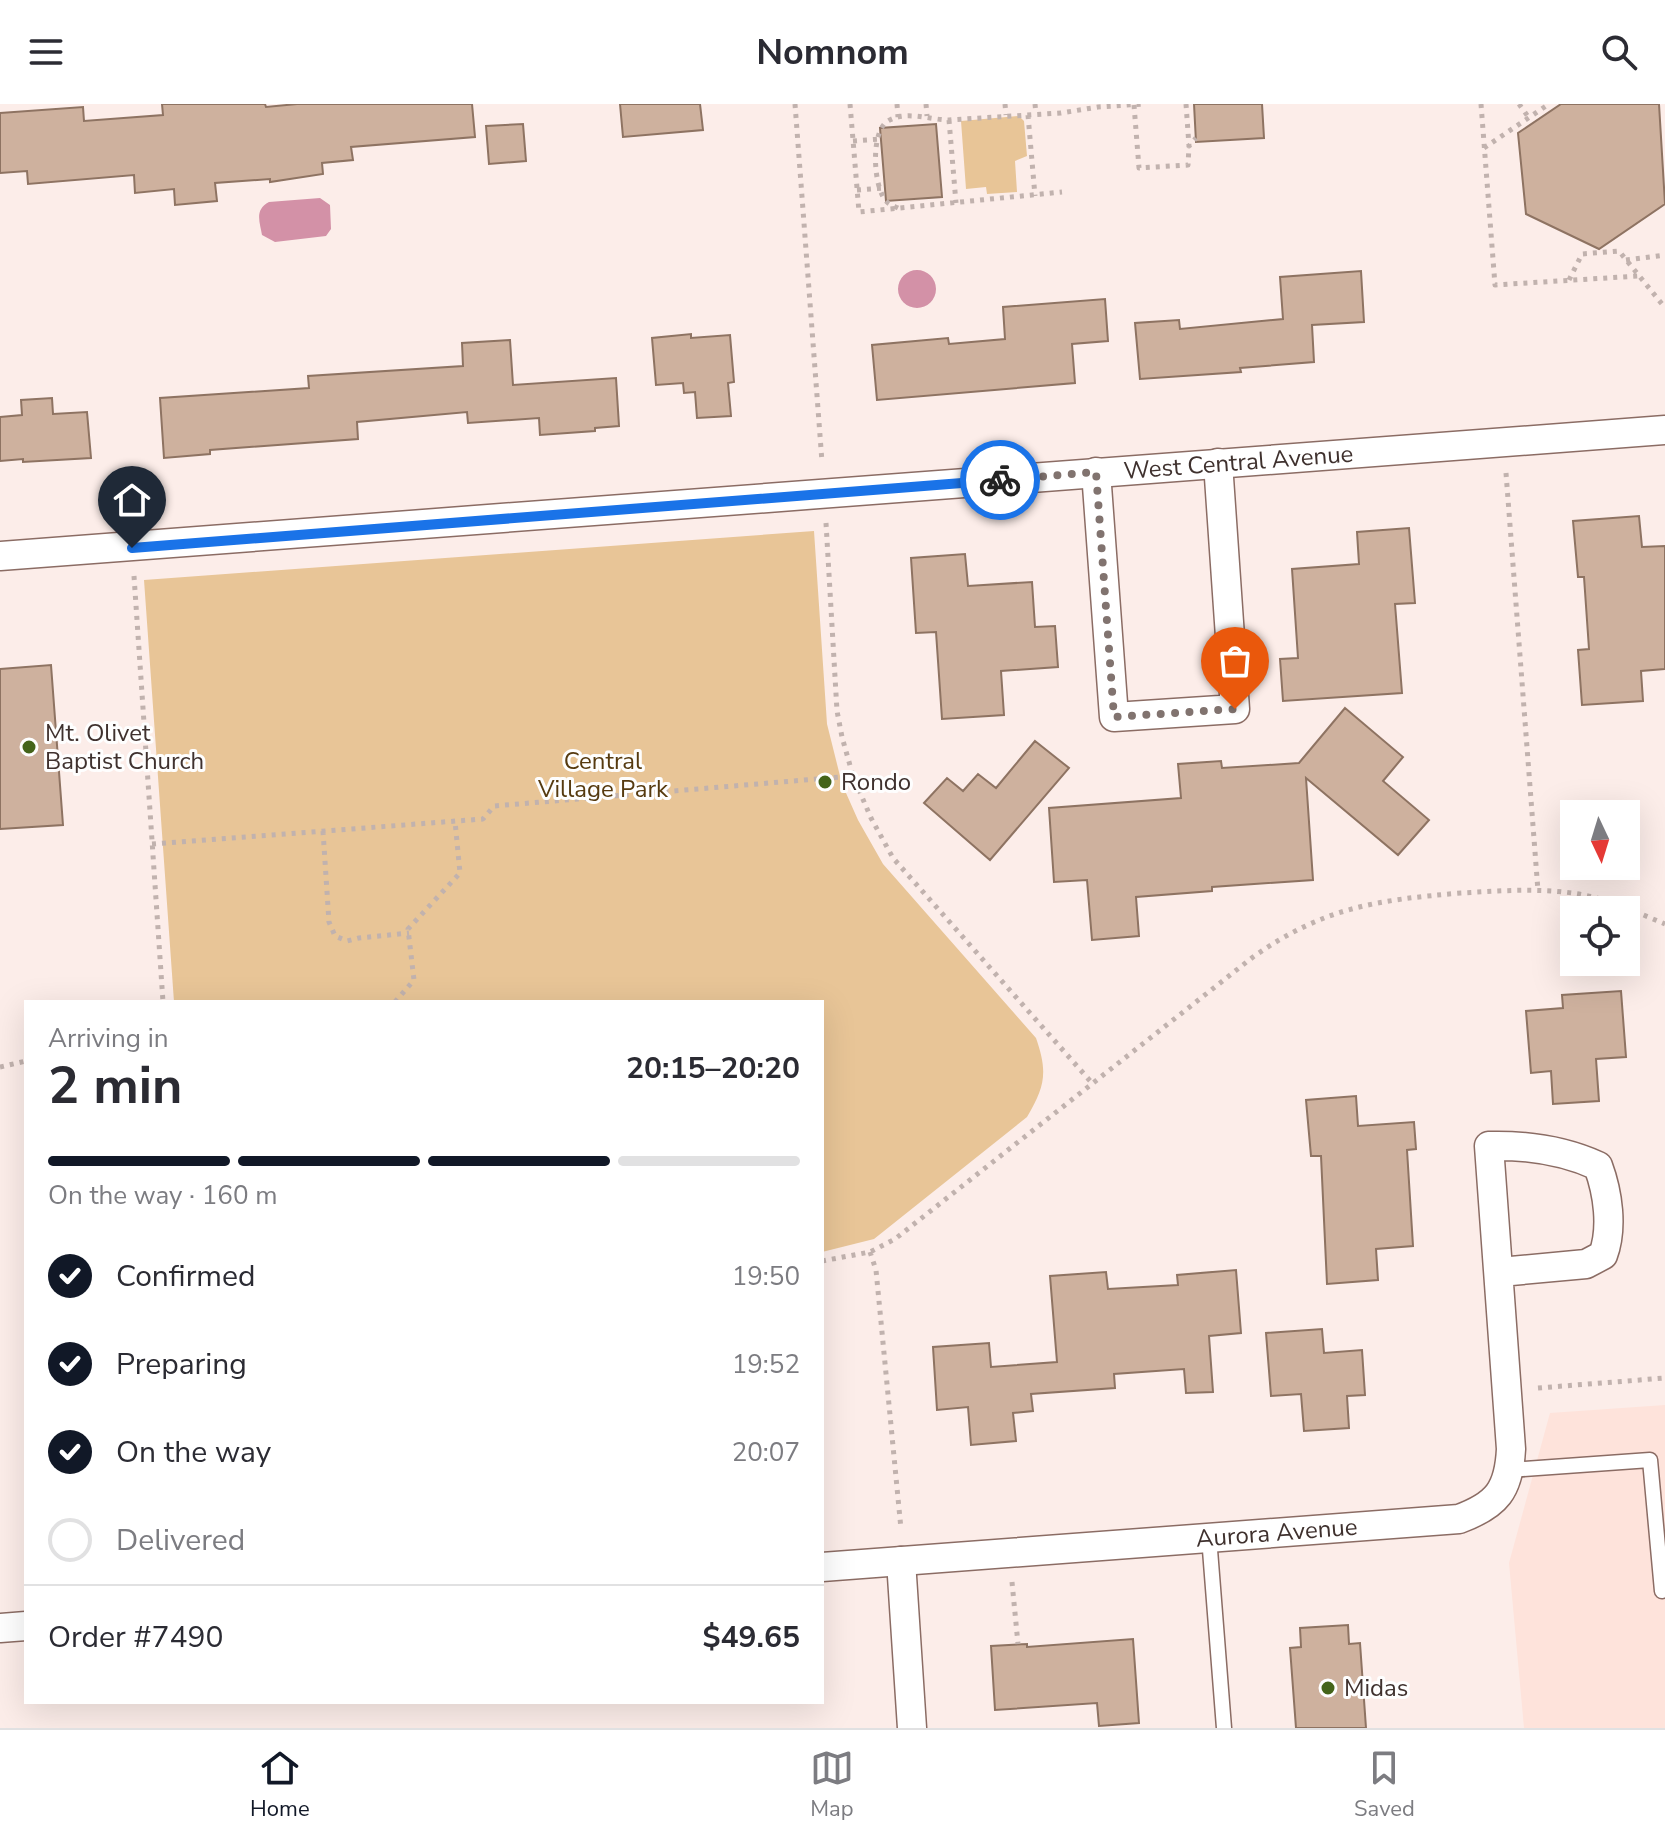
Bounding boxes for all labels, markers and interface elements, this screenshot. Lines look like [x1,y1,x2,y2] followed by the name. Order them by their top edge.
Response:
[756,28,909,77] text: Nomnom
[24,30,68,74] icon: menu
[1597,30,1641,74] icon: search
[1122,438,1354,487] street label: West Central Avenue
[960,440,1040,520] courier
[978,458,1022,502] icon: bike
[98,466,166,548] pin
[110,478,154,522] icon: home
[1201,627,1269,709] pin
[1213,639,1257,683] icon: bag
[45,717,204,777] place label: Mt. Olivet Baptist Church
[20,738,38,756] marker: Mt. Olivet Baptist Church
[537,745,669,805] park label: Central Village Park
[841,766,911,798] place label: Rondo
[816,773,834,791] marker: Rondo
[1560,800,1640,880] north arrow
[1560,800,1640,976] map controls
[1560,896,1640,976] button: locate
[48,1021,169,1056] text: Arriving in
[626,1048,800,1089] text: 20:15–20:20
[48,1050,183,1121] text: 2 min
[48,1178,277,1213] text: On the way · 160 m
[48,1254,92,1298] icon: check
[116,1256,256,1297] text: Confirmed
[732,1259,800,1294] text: 19:50
[48,1342,92,1386] icon: check
[116,1344,247,1385] text: Preparing
[732,1347,800,1382] text: 19:52
[48,1430,92,1474] icon: check
[116,1432,271,1473] text: On the way
[732,1435,800,1470] text: 20:07
[1195,1511,1359,1555] street label: Aurora Avenue
[116,1520,245,1561] text: Delivered
[48,1617,223,1658] text: Order #7490
[703,1617,800,1658] text: $49.65
[1344,1672,1408,1704] place label: Midas
[1319,1679,1337,1697] marker: Midas
[250,1746,310,1824] tab: Home
[810,1746,854,1824] tab: Map
[1354,1746,1415,1824] tab: Saved

